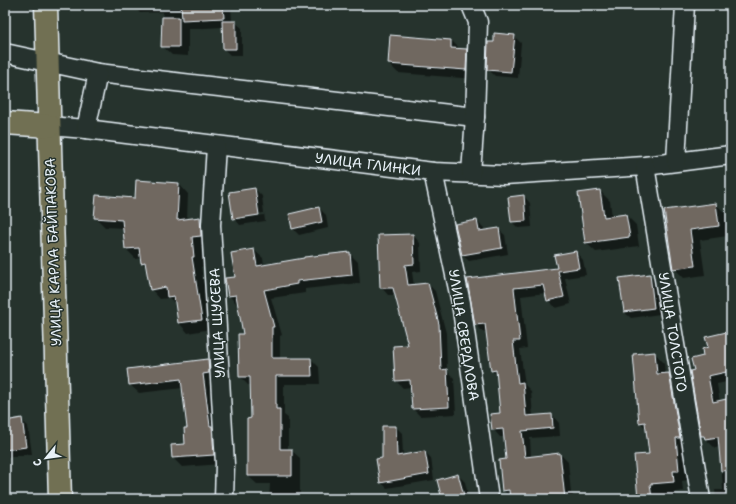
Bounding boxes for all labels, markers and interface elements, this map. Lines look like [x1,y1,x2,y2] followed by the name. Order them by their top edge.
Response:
[314,149,422,179] street label: УЛИЦА ГЛИНКИ
[41,158,65,346] street label: УЛИЦА КАРЛА БАЙПАКОВА
[205,267,229,379] street label: УЛИЦА ЩУСЕВА
[445,268,483,402] street label: УЛИЦА СВЕРДЛОВА
[655,271,691,393] street label: УЛИЦА ТОЛСТОГО
[26,438,66,478] north arrow
[29,456,46,469] text: С

